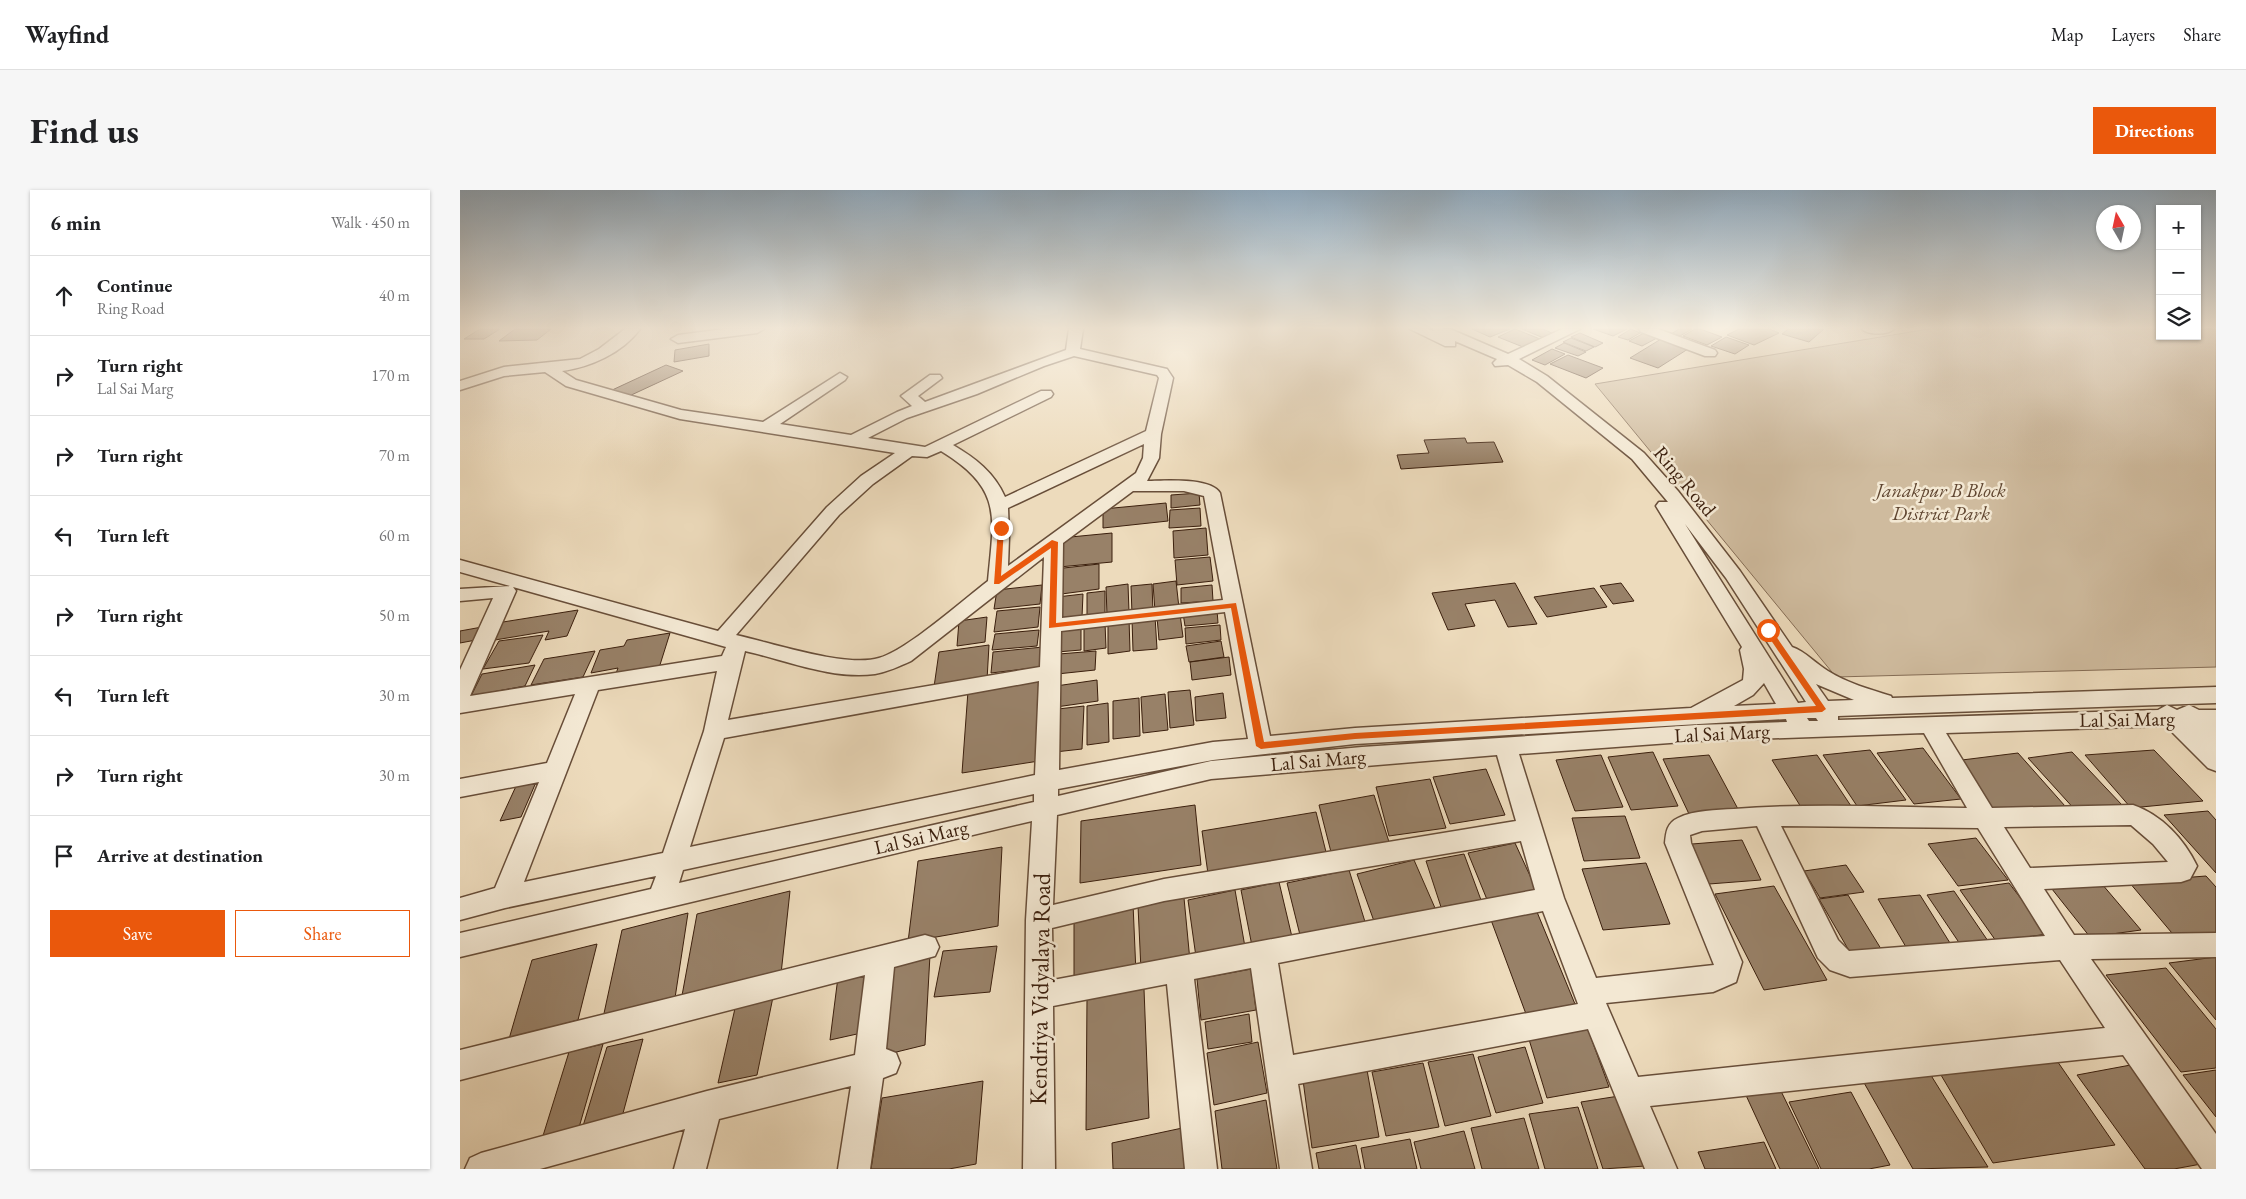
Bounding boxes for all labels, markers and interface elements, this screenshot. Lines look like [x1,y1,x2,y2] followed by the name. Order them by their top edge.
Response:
[25,19,109,50] text: Wayfind
[2051,23,2083,46] text: Map
[2111,23,2155,46] text: Layers
[2183,23,2221,46] text: Share
[2093,107,2216,154] button: Directions
[30,108,139,153] text: Find us
[2096,205,2141,250] north arrow
[2156,205,2201,340] map controls
[2156,205,2201,250] button: +
[50,209,101,236] text: 6 min
[331,212,410,233] text: Walk · 450 m
[2156,250,2201,295] button: −
[97,273,172,298] text: Continue
[50,282,78,310] icon: ahead
[379,285,410,306] text: 40 m
[2156,295,2201,340] button: layers
[97,298,164,319] text: Ring Road
[97,353,183,378] text: Turn right
[50,362,78,390] icon: right
[371,365,410,386] text: 170 m
[97,378,174,399] text: Lal Sai Marg
[1648,440,1723,522] street label: Ring Road
[50,442,78,470] icon: right
[97,443,183,468] text: Turn right
[379,445,410,466] text: 70 m
[1872,477,2006,526] park label: Janakpur B Block District Park
[990,517,1013,540] route end
[50,522,78,550] icon: left
[97,523,169,548] text: Turn left
[379,525,410,546] text: 60 m
[50,602,78,630] icon: right
[97,603,183,628] text: Turn right
[379,605,410,626] text: 50 m
[1757,619,1780,642] route start
[50,682,78,710] icon: left
[97,683,169,708] text: Turn left
[379,685,410,706] text: 30 m
[2079,705,2175,733] street label: Lal Sai Marg
[1674,718,1771,748] street label: Lal Sai Marg
[1269,743,1367,777] street label: Lal Sai Marg
[50,762,78,790] icon: right
[97,763,183,788] text: Turn right
[379,765,410,786] text: 30 m
[871,814,971,860] street label: Lal Sai Marg
[50,842,78,870] icon: arrive
[97,843,263,868] text: Arrive at destination
[1022,872,1057,1105] street label: Kendriya Vidyalaya Road
[50,910,225,957] button: Save
[235,910,410,957] button: Share

